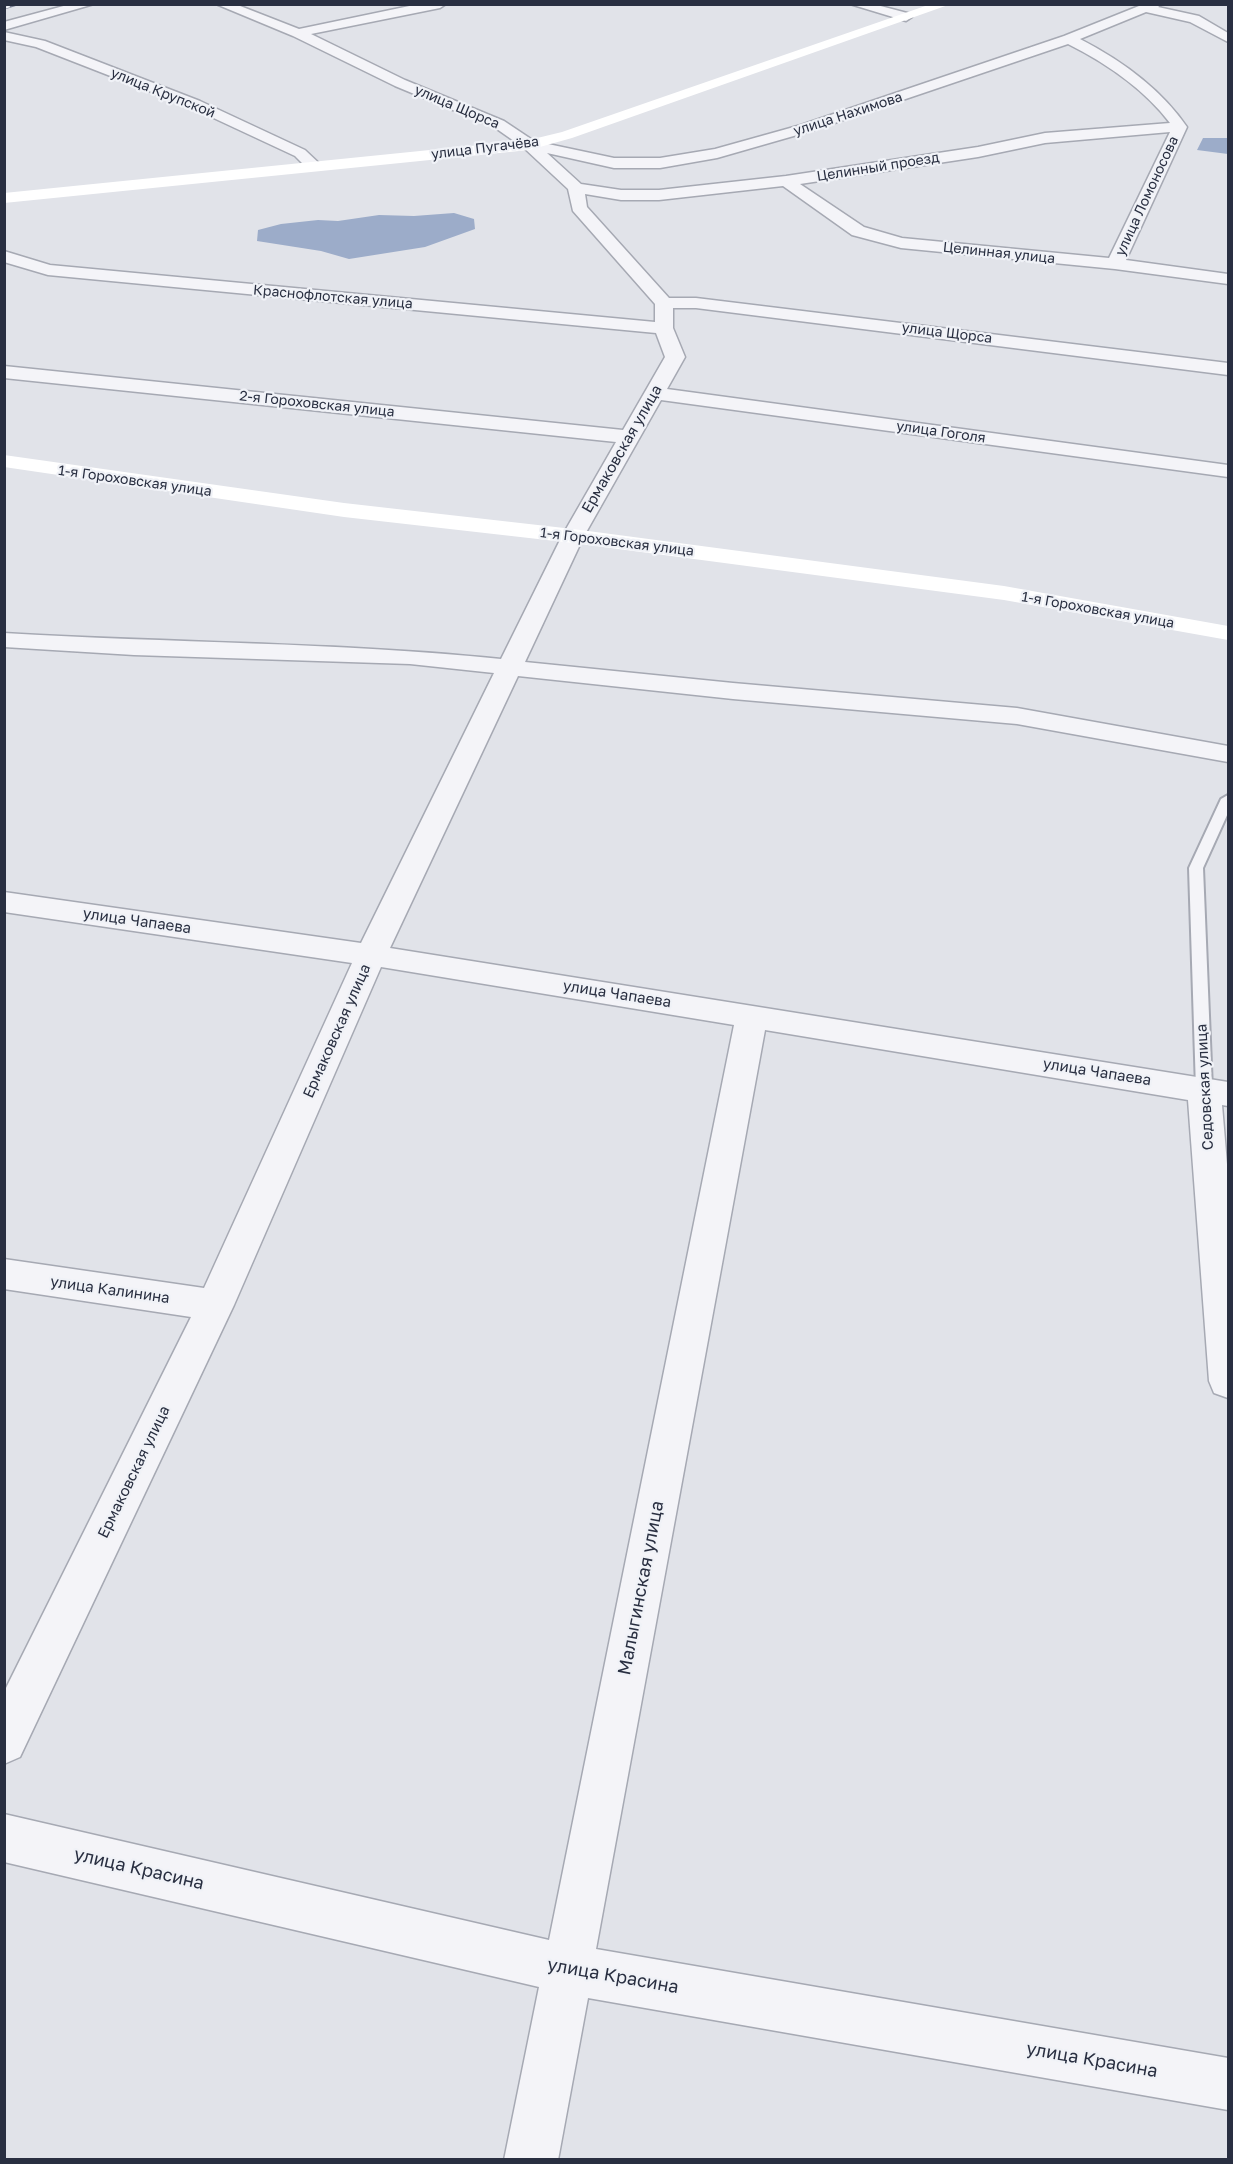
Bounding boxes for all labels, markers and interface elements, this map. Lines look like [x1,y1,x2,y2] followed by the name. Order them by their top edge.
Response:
[108,64,218,122] street label: улица Крупской
[412,82,502,132] street label: улица Щорса
[791,88,905,140] street label: улица Нахимова
[430,133,540,163] street label: улица Пугачёва
[1112,133,1182,259] street label: улица Ломоносова
[815,149,941,185] street label: Целинный проезд
[942,239,1056,267] street label: Целинная улица
[252,282,414,312] street label: Краснофлотская улица
[901,319,993,347] street label: улица Щорса
[578,382,666,516] street label: Ермаковская улица
[239,387,395,421] street label: 2-я Гороховская улица
[895,417,987,447] street label: улица Гоголя
[57,462,213,500] street label: 1-я Гороховская улица
[539,524,695,560] street label: 1-я Гороховская улица
[1020,588,1176,632] street label: 1-я Гороховская улица
[82,904,192,938] street label: улица Чапаева
[299,961,375,1101] street label: Ермаковская улица
[562,977,672,1011] street label: улица Чапаева
[1193,1023,1217,1151] street label: Седовская улица
[1042,1055,1152,1089] street label: улица Чапаева
[49,1273,171,1307] street label: улица Калинина
[94,1403,174,1541] street label: Ермаковская улица
[613,1499,669,1677] street label: Малыгинская улица
[72,1844,206,1894] street label: улица Красина
[546,1954,680,1998] street label: улица Красина
[1025,2038,1159,2082] street label: улица Красина

